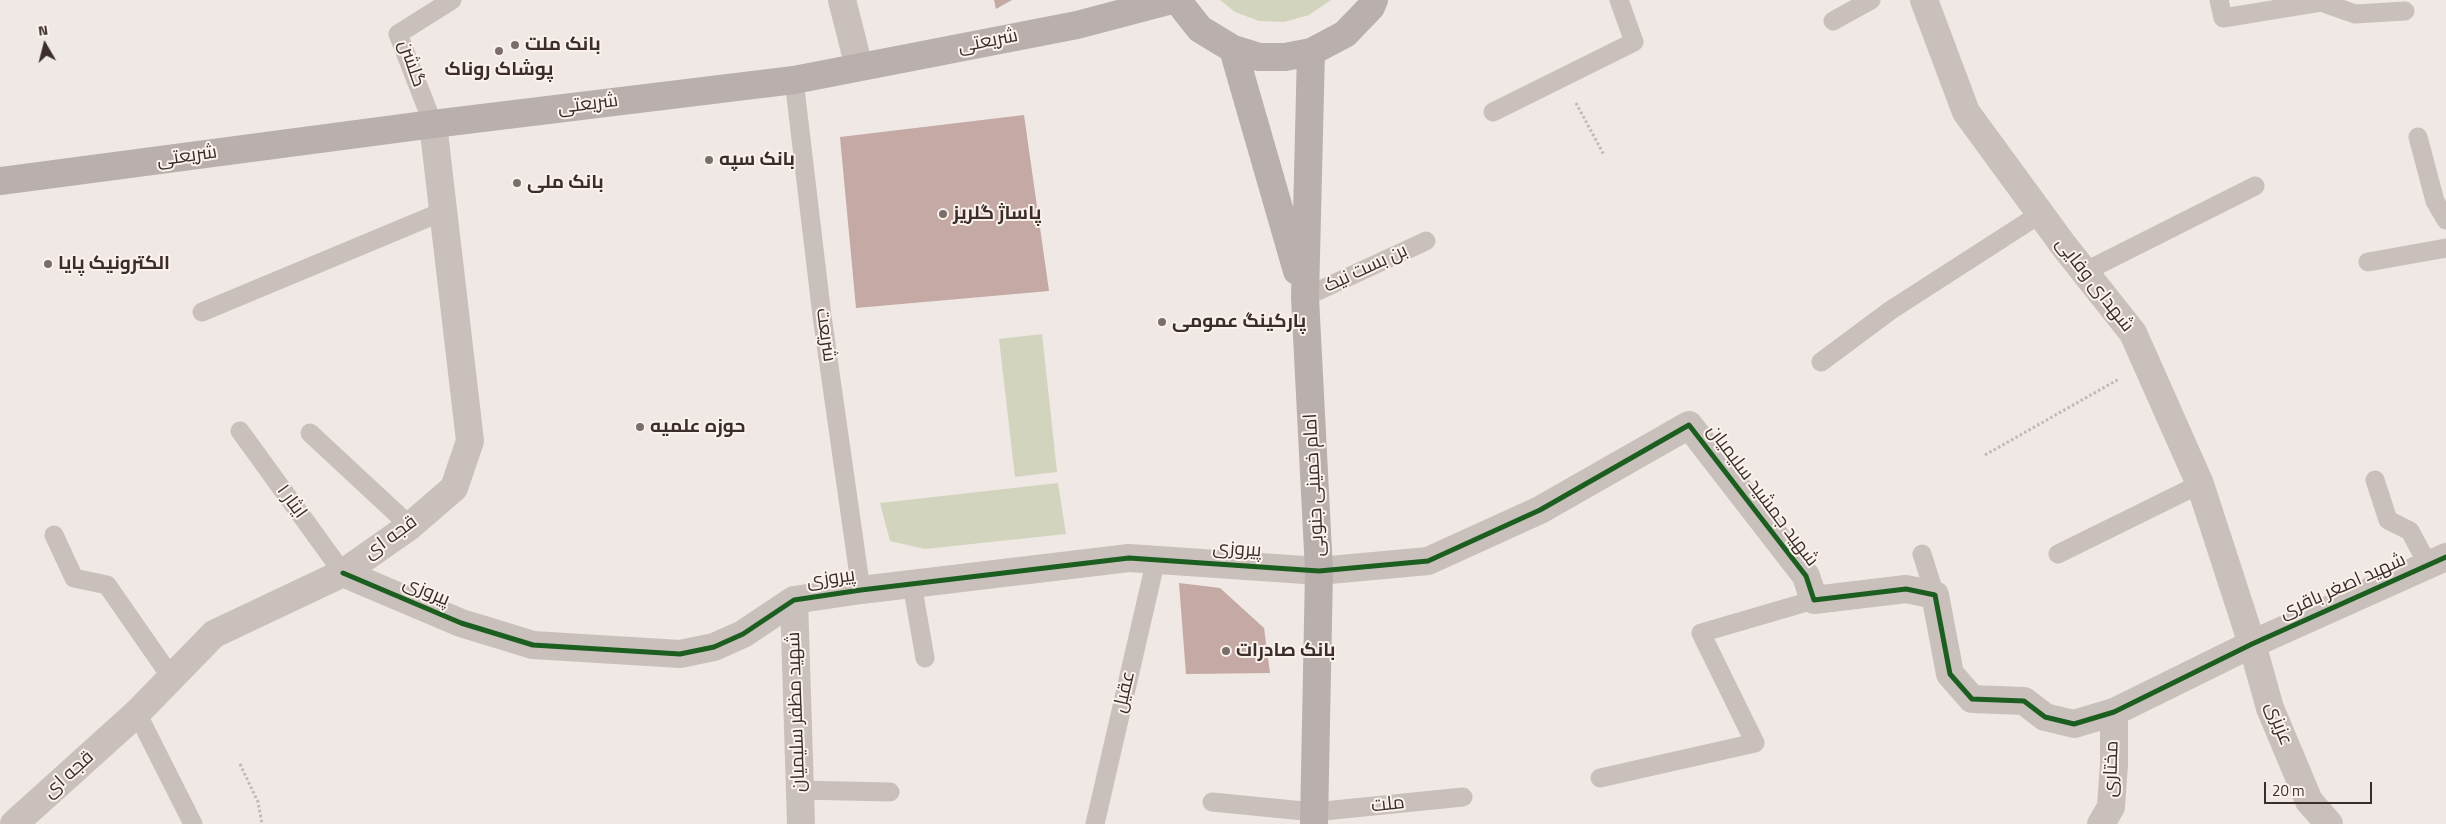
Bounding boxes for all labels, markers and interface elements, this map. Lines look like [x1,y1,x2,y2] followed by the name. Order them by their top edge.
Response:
[37,19,49,41] text: N
[20,20,70,70] north arrow
[956,25,1020,59] street label: شریعتی
[525,34,601,56] place label: بانک ملت
[392,38,430,90] street label: گلشن
[509,39,521,51] marker: بانک ملت
[493,45,505,57] marker: پوشاک روناک
[444,59,554,81] place label: پوشاک روناک
[557,90,619,120] street label: شریعتی
[155,141,219,173] street label: شریعتی
[719,149,795,171] place label: بانک سپه
[703,154,715,166] marker: بانک سپه
[527,172,604,194] place label: بانک ملی
[511,177,523,189] marker: بانک ملی
[953,203,1041,225] place label: پاساژ گلریز
[937,208,949,220] marker: پاساژ گلریز
[2050,233,2138,337] street label: شهدای وفایی
[1320,240,1412,298] street label: بن بست نیک
[58,253,170,275] place label: الکترونیک پایا
[42,258,54,270] marker: الکترونیک پایا
[810,307,840,363] street label: شریعت
[1172,311,1306,333] place label: پارکینگ عمومی
[1156,316,1168,328] marker: پارکینگ عمومی
[1300,413,1330,557] street label: امام خمینی جنوبی
[650,416,746,438] place label: حوزه علمیه
[634,421,646,433] marker: حوزه علمیه
[1701,421,1823,571] street label: شهید جمشید سلیمیان
[271,481,311,523] street label: ایثار ۱
[360,511,422,565] street label: قجه ای
[1212,537,1262,563] street label: پیروزی
[2276,549,2410,625] street label: شهید اصغر باقری
[805,564,857,594] street label: پیروزی
[399,572,453,612] street label: پیروزی
[783,631,811,793] street label: شهید مظفر سلیمیان
[1236,640,1335,662] place label: بانک صادرات
[1220,645,1232,657] marker: بانک صادرات
[1109,669,1141,715] street label: عقیل
[2259,699,2297,749] street label: عزیزی
[2100,740,2124,798] street label: مختاری
[39,746,99,804] street label: قجه ای
[2266,772,2374,804] scale bar
[2272,779,2305,802] text: 20 m
[1370,792,1406,818] street label: ملت

